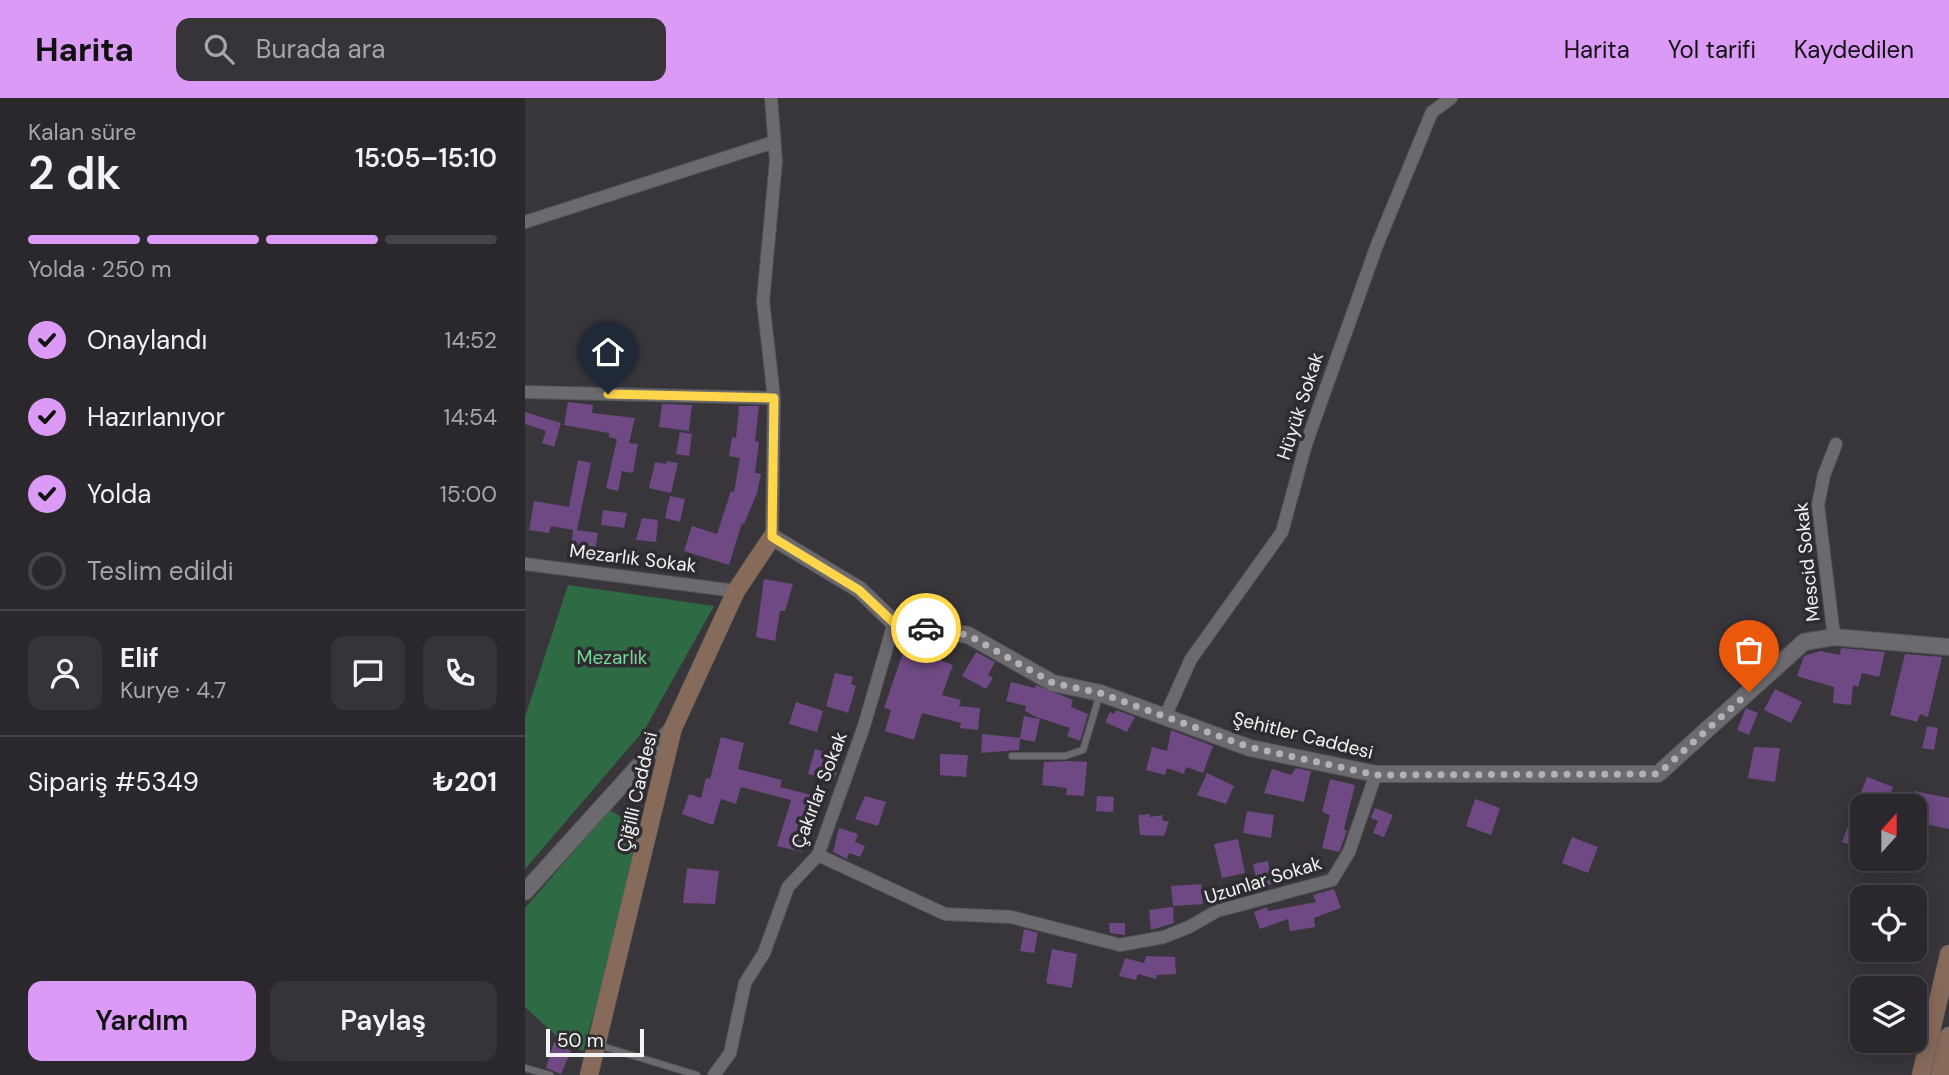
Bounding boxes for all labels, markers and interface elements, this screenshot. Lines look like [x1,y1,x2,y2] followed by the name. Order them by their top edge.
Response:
[176,18,666,81] search box
[35,28,134,71] text: Harita
[200,30,238,68] icon: search
[256,32,385,66] text: Burada ara
[1564,34,1630,65] text: Harita
[1668,34,1756,65] text: Yol tarifi
[1794,34,1914,65] text: Kaydedilen
[28,117,136,147] text: Kalan süre
[355,141,497,175] text: 15:05–15:10
[28,143,121,203] text: 2 dk
[28,254,171,284] text: Yolda · 250 m
[28,321,66,359] icon: check
[578,322,638,394] pin
[87,323,207,357] text: Onaylandı
[444,325,497,355] text: 14:52
[589,333,627,371] icon: home
[1271,349,1329,463] street label: Hüyük Sokak
[28,398,66,436] icon: check
[87,400,225,434] text: Hazırlanıyor
[443,402,497,432] text: 14:54
[28,475,66,513] icon: check
[87,477,151,511] text: Yolda
[440,479,497,509] text: 15:00
[1788,501,1826,623] street label: Mescid Sokak
[568,538,698,578] street label: Mezarlık Sokak
[87,554,234,588] text: Teslim edildi
[891,593,961,663] courier
[907,609,945,647] icon: car
[1719,620,1779,692] pin
[1730,631,1768,669] icon: bag
[28,636,102,710] button: person
[331,636,405,710] button: chat
[423,636,497,710] button: phone
[120,641,159,675] text: Elif
[577,645,648,670] park label: Mezarlık
[120,675,226,705] text: Kurye · 4.7
[1230,705,1376,765] street label: Şehitler Caddesi
[785,728,853,852] street label: Çakırlar Sokak
[611,729,663,855] street label: Çiğilli Caddesi
[28,765,199,799] text: Sipariş #5349
[433,765,497,799] text: ₺201
[1850,794,1927,872] north arrow
[1850,794,1927,1053] map controls
[1201,850,1325,910] street label: Uzunlar Sokak
[1850,885,1927,962] button: locate
[1850,976,1927,1053] button: layers
[28,981,256,1061] button: Yardım
[270,981,497,1061] button: Paylaş
[546,1026,644,1058] scale bar
[557,1028,604,1053] text: 50 m

